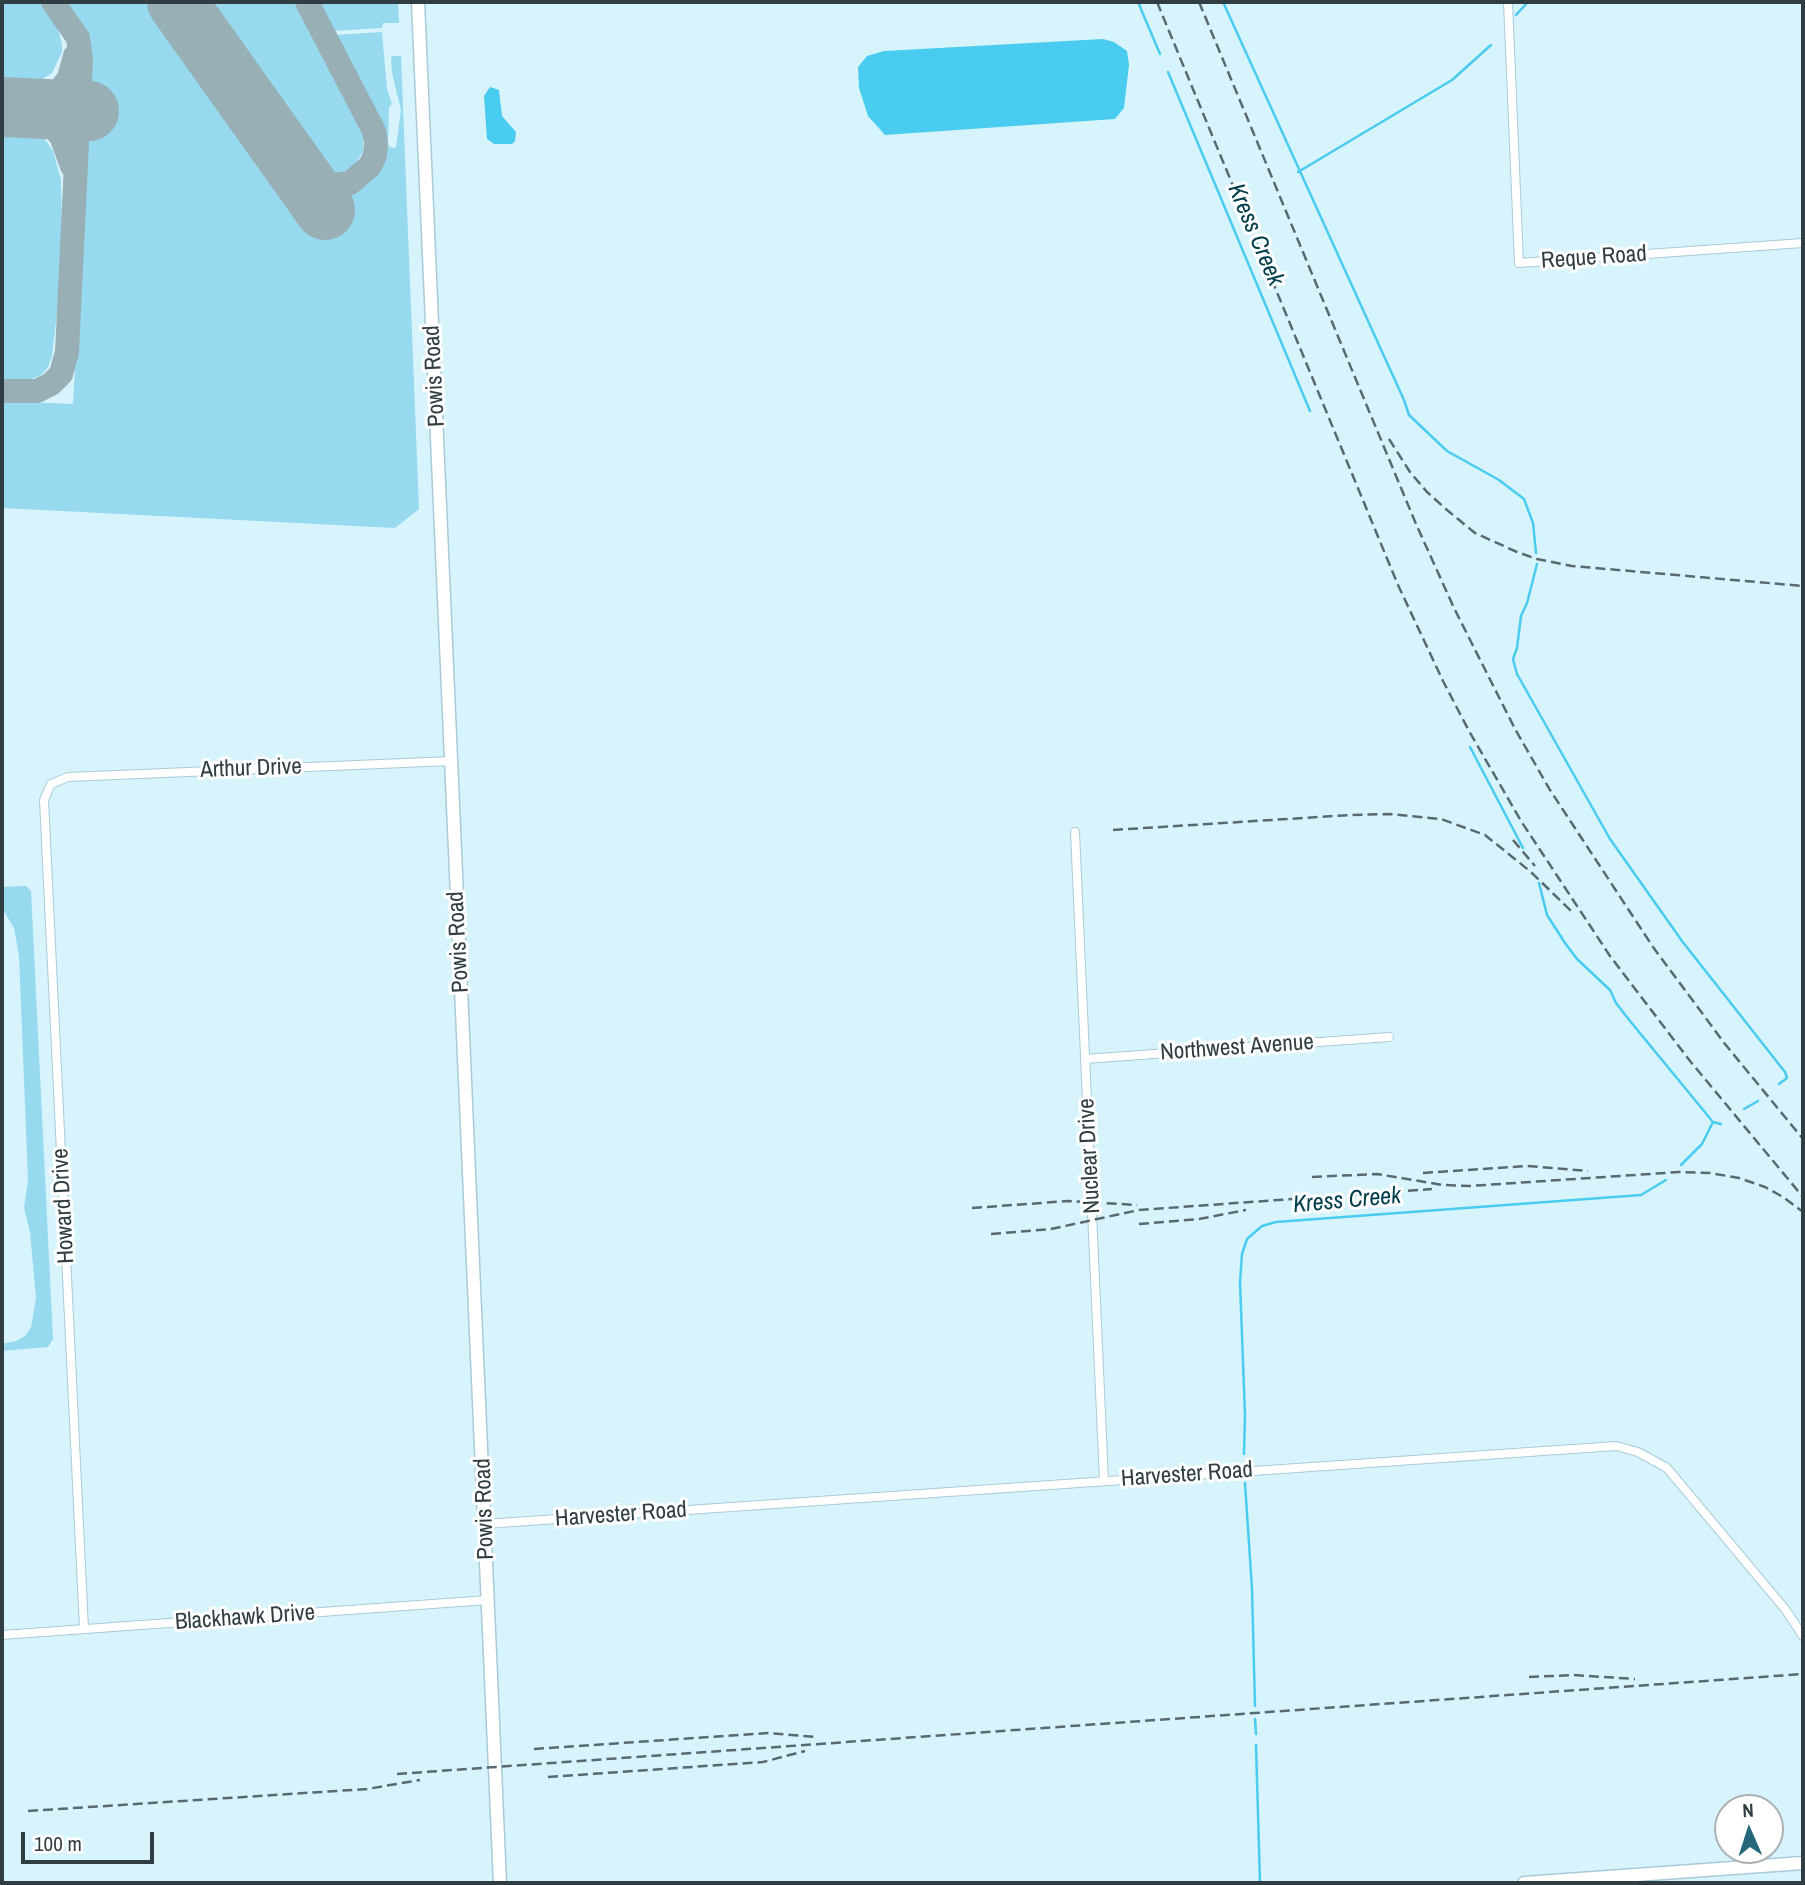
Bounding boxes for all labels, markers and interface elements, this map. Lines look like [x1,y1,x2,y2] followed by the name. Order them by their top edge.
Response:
[1221,180,1289,290] water label: Kress Creek
[1540,241,1648,275] street label: Reque Road
[419,325,451,427] street label: Powis Road
[200,753,302,785] street label: Arthur Drive
[443,891,475,993] street label: Powis Road
[1159,1029,1315,1067] street label: Northwest Avenue
[1073,1098,1107,1214] street label: Nuclear Drive
[47,1148,81,1264] street label: Howard Drive
[1292,1182,1402,1220] water label: Kress Creek
[1120,1457,1254,1493] street label: Harvester Road
[469,1458,501,1560] street label: Powis Road
[554,1497,688,1533] street label: Harvester Road
[174,1599,316,1637] street label: Blackhawk Drive
[1714,1794,1784,1864] north arrow
[1742,1797,1754,1823] text: N
[24,1818,158,1862] scale bar
[34,1829,82,1858] text: 100 m

